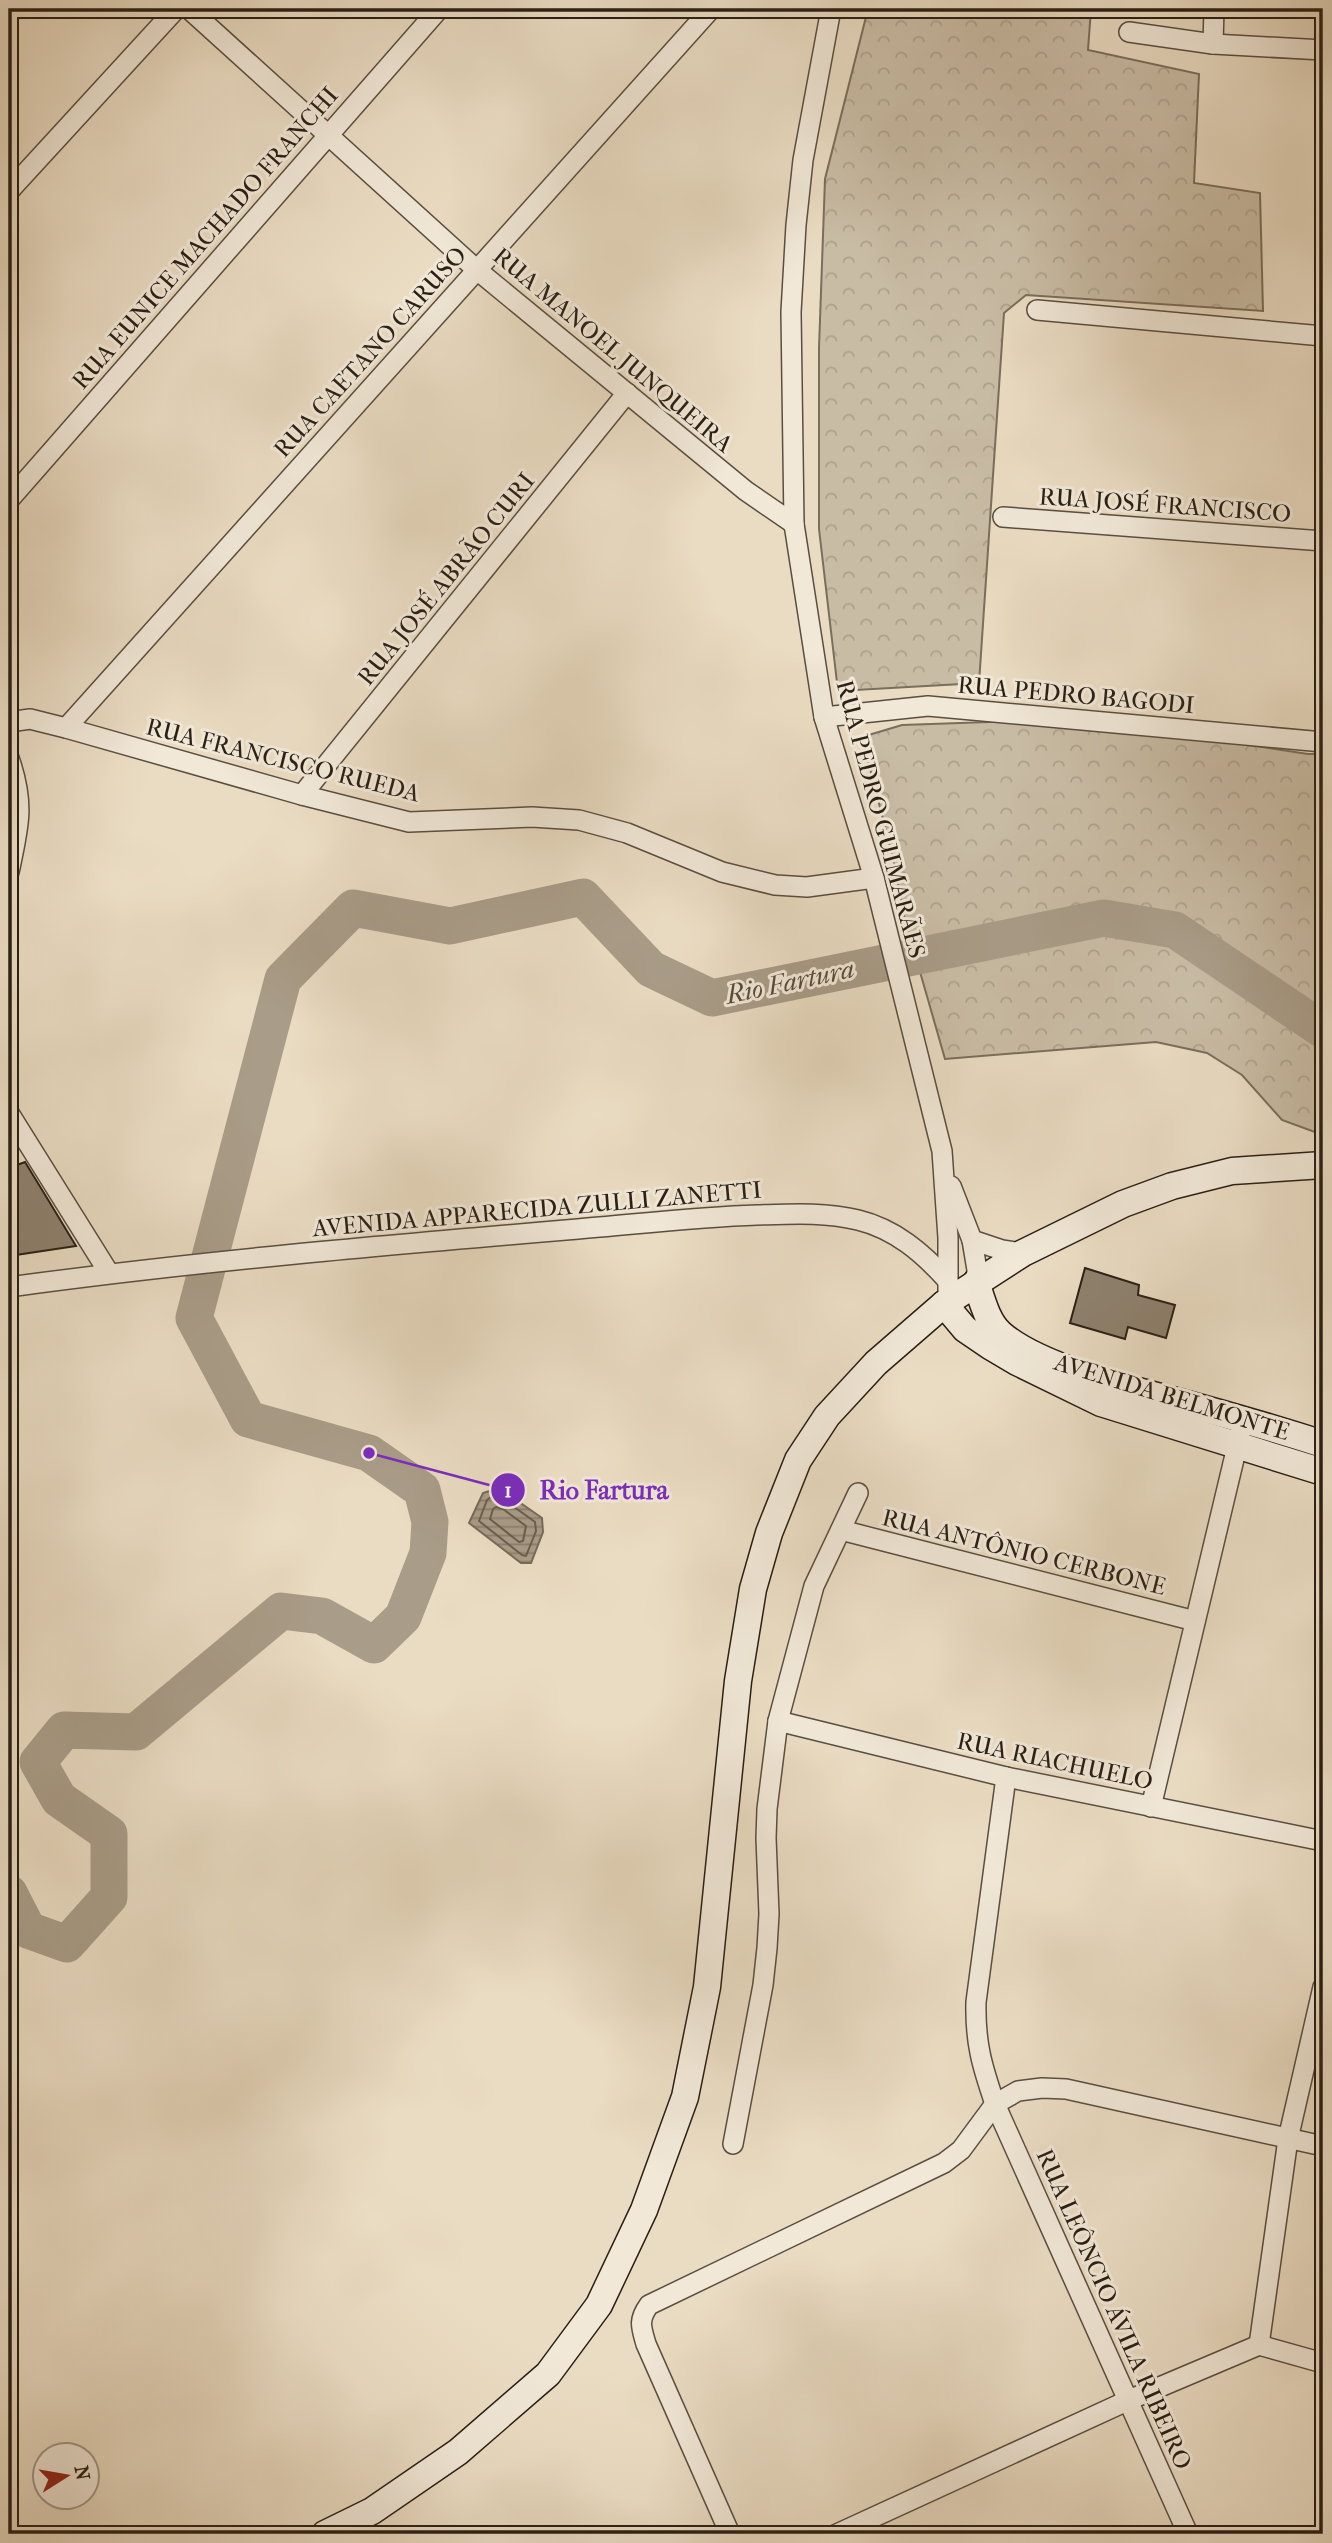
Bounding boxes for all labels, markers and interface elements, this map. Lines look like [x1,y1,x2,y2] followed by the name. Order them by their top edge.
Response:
[66,81,344,395] street label: RUA EUNICE MACHADO FRANCHI
[268,241,472,463] street label: RUA CAETANO CARUSO
[488,242,739,459] street label: RUA MANOEL JUNQUEIRA
[351,467,540,691] street label: RUA JOSÉ ABRÃO CURI
[1038,481,1292,528] street label: RUA JOSÉ FRANCISCO
[956,671,1196,719] street label: RUA PEDRO BAGODI
[830,677,932,961] street label: RUA PEDRO GUIMARÃES
[143,712,423,808] street label: RUA FRANCISCO RUEDA
[721,953,857,1011] water label: Rio Fartura
[310,1175,763,1243] street label: AVENIDA APPARECIDA ZULLI ZANETTI
[1050,1348,1293,1446] street label: AVENIDA BELMONTE
[491,1466,683,1513] callout: Rio Fartura
[539,1475,670,1506] text: Rio Fartura
[504,1478,512,1502] text: 1
[879,1502,1169,1601] street label: RUA ANTÔNIO CERBONE
[954,1727,1156,1795] street label: RUA RIACHUELO
[1031,2144,1198,2473] street label: RUA LEÔNCIO ÁVILA RIBEIRO
[32,2442,102,2512] north arrow
[70,2464,94,2483] text: N

